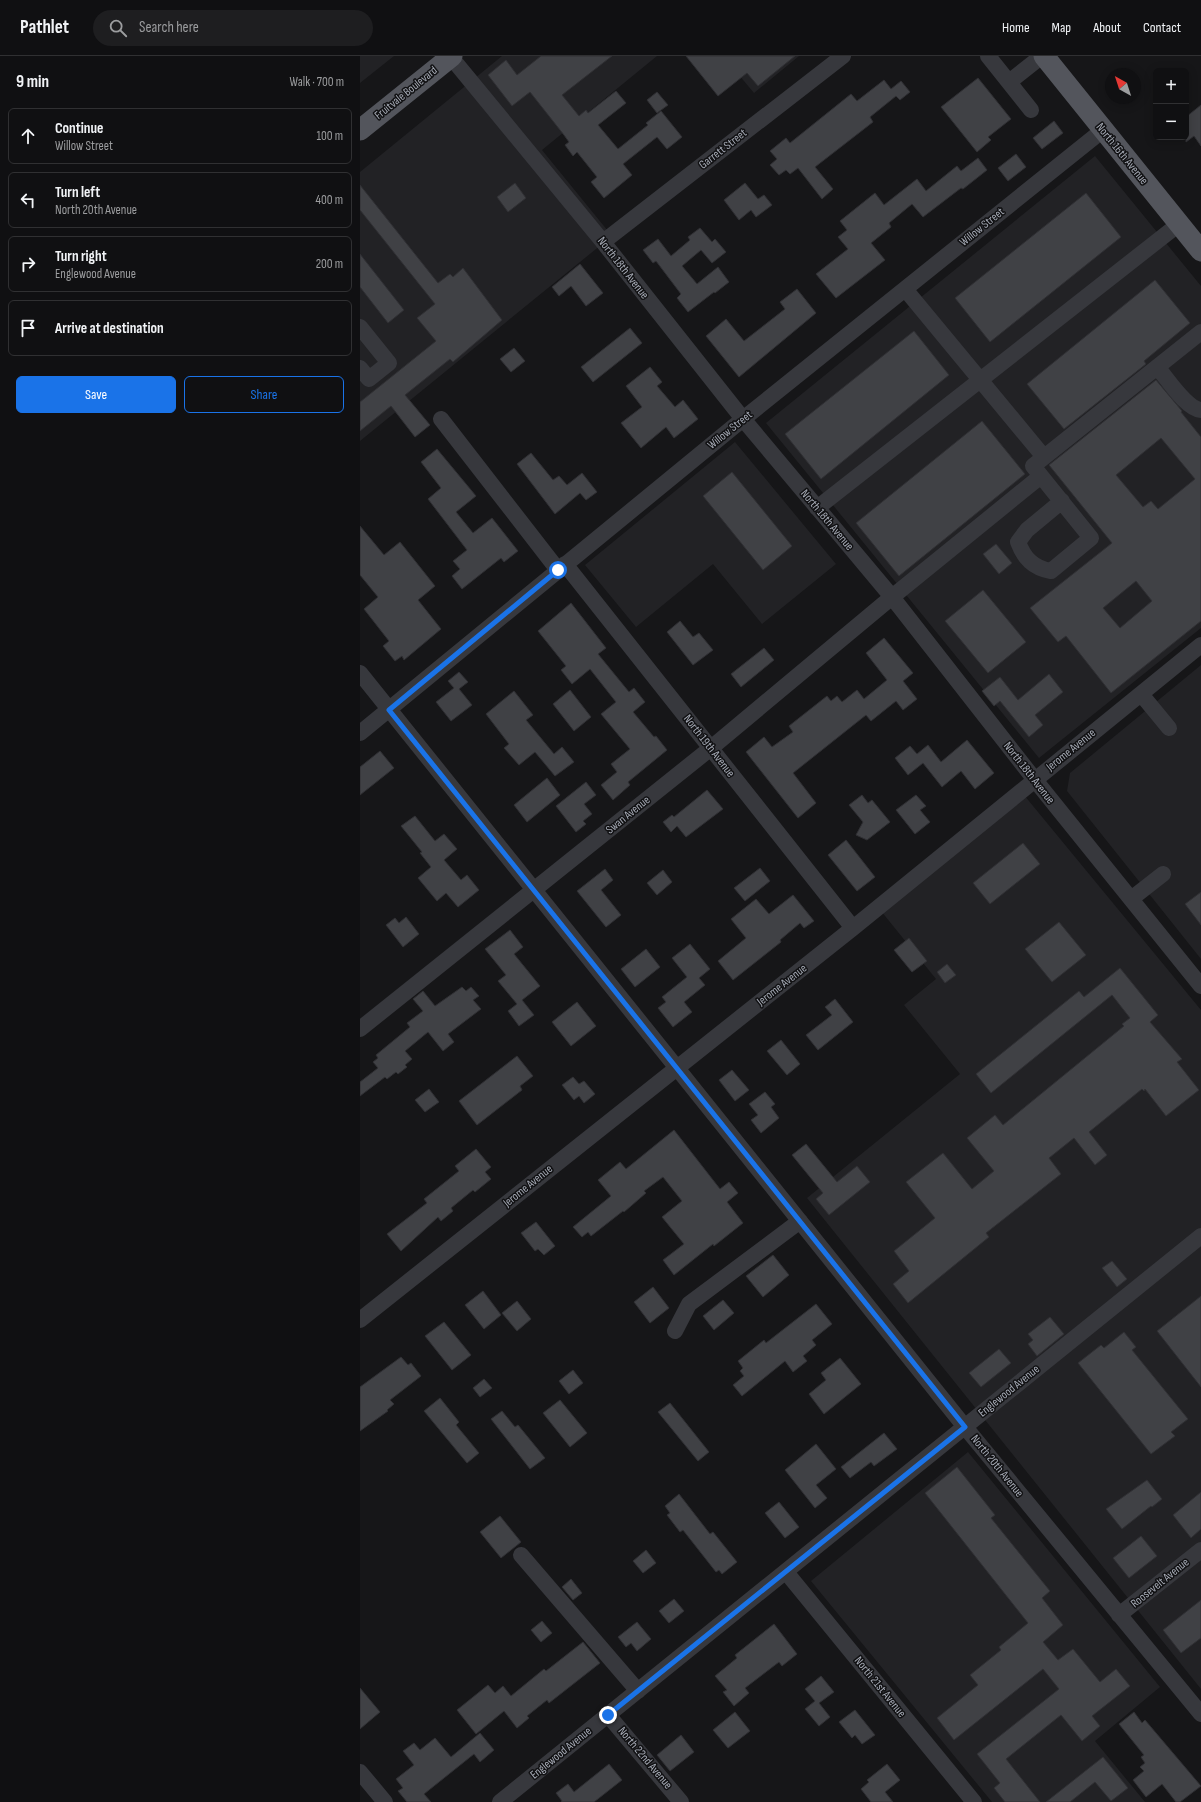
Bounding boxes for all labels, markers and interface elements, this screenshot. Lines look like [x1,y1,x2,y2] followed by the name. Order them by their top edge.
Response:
[93,10,373,46] search box
[20,16,69,39] text: Pathlet
[107,17,129,39] icon: search
[139,18,199,37] text: Search here
[1002,19,1030,36] text: Home
[1052,19,1071,36] text: Map
[1093,19,1121,36] text: About
[1143,19,1181,36] text: Contact
[372,63,440,123] street label: Fruitvale Boulevard
[1105,68,1141,104] north arrow
[1153,68,1189,140] map controls
[1153,68,1189,104] button: +
[16,72,49,92] text: 9 min
[290,74,344,90] text: Walk · 700 m
[1153,104,1189,140] button: −
[55,119,104,138] text: Continue
[1093,120,1152,188] street label: North 16th Avenue
[17,125,39,147] icon: ahead
[696,125,750,172] street label: Garrett Street
[316,128,343,144] text: 100 m
[55,138,113,154] text: Willow Street
[55,183,100,202] text: Turn left
[17,189,39,211] icon: left
[316,192,343,208] text: 400 m
[55,202,137,218] text: North 20th Avenue
[957,204,1008,250] street label: Willow Street
[594,234,652,302] street label: North 18th Avenue
[55,247,107,266] text: Turn right
[17,253,39,275] icon: right
[316,256,343,272] text: 200 m
[55,266,136,282] text: Englewood Avenue
[17,317,39,339] icon: arrive
[55,319,164,338] text: Arrive at destination
[16,376,176,413] button: Save
[184,376,344,413] button: Share
[705,407,756,453] street label: Willow Street
[797,486,857,554] street label: North 18th Avenue
[549,561,567,579] route start
[680,712,738,780] street label: North 19th Avenue
[1042,725,1099,775] street label: Jerome Avenue
[1000,739,1058,807] street label: North 18th Avenue
[603,792,653,837] street label: Swan Avenue
[753,961,810,1010] street label: Jerome Avenue
[499,1161,556,1211] street label: Jerome Avenue
[975,1362,1043,1420] street label: Englewood Avenue
[967,1432,1027,1500] street label: North 20th Avenue
[1128,1555,1192,1611] street label: Roosevelt Avenue
[851,1654,909,1721] street label: North 21st Avenue
[599,1706,617,1724] route end
[527,1724,595,1782] street label: Englewood Avenue
[615,1724,675,1792] street label: North 22nd Avenue

